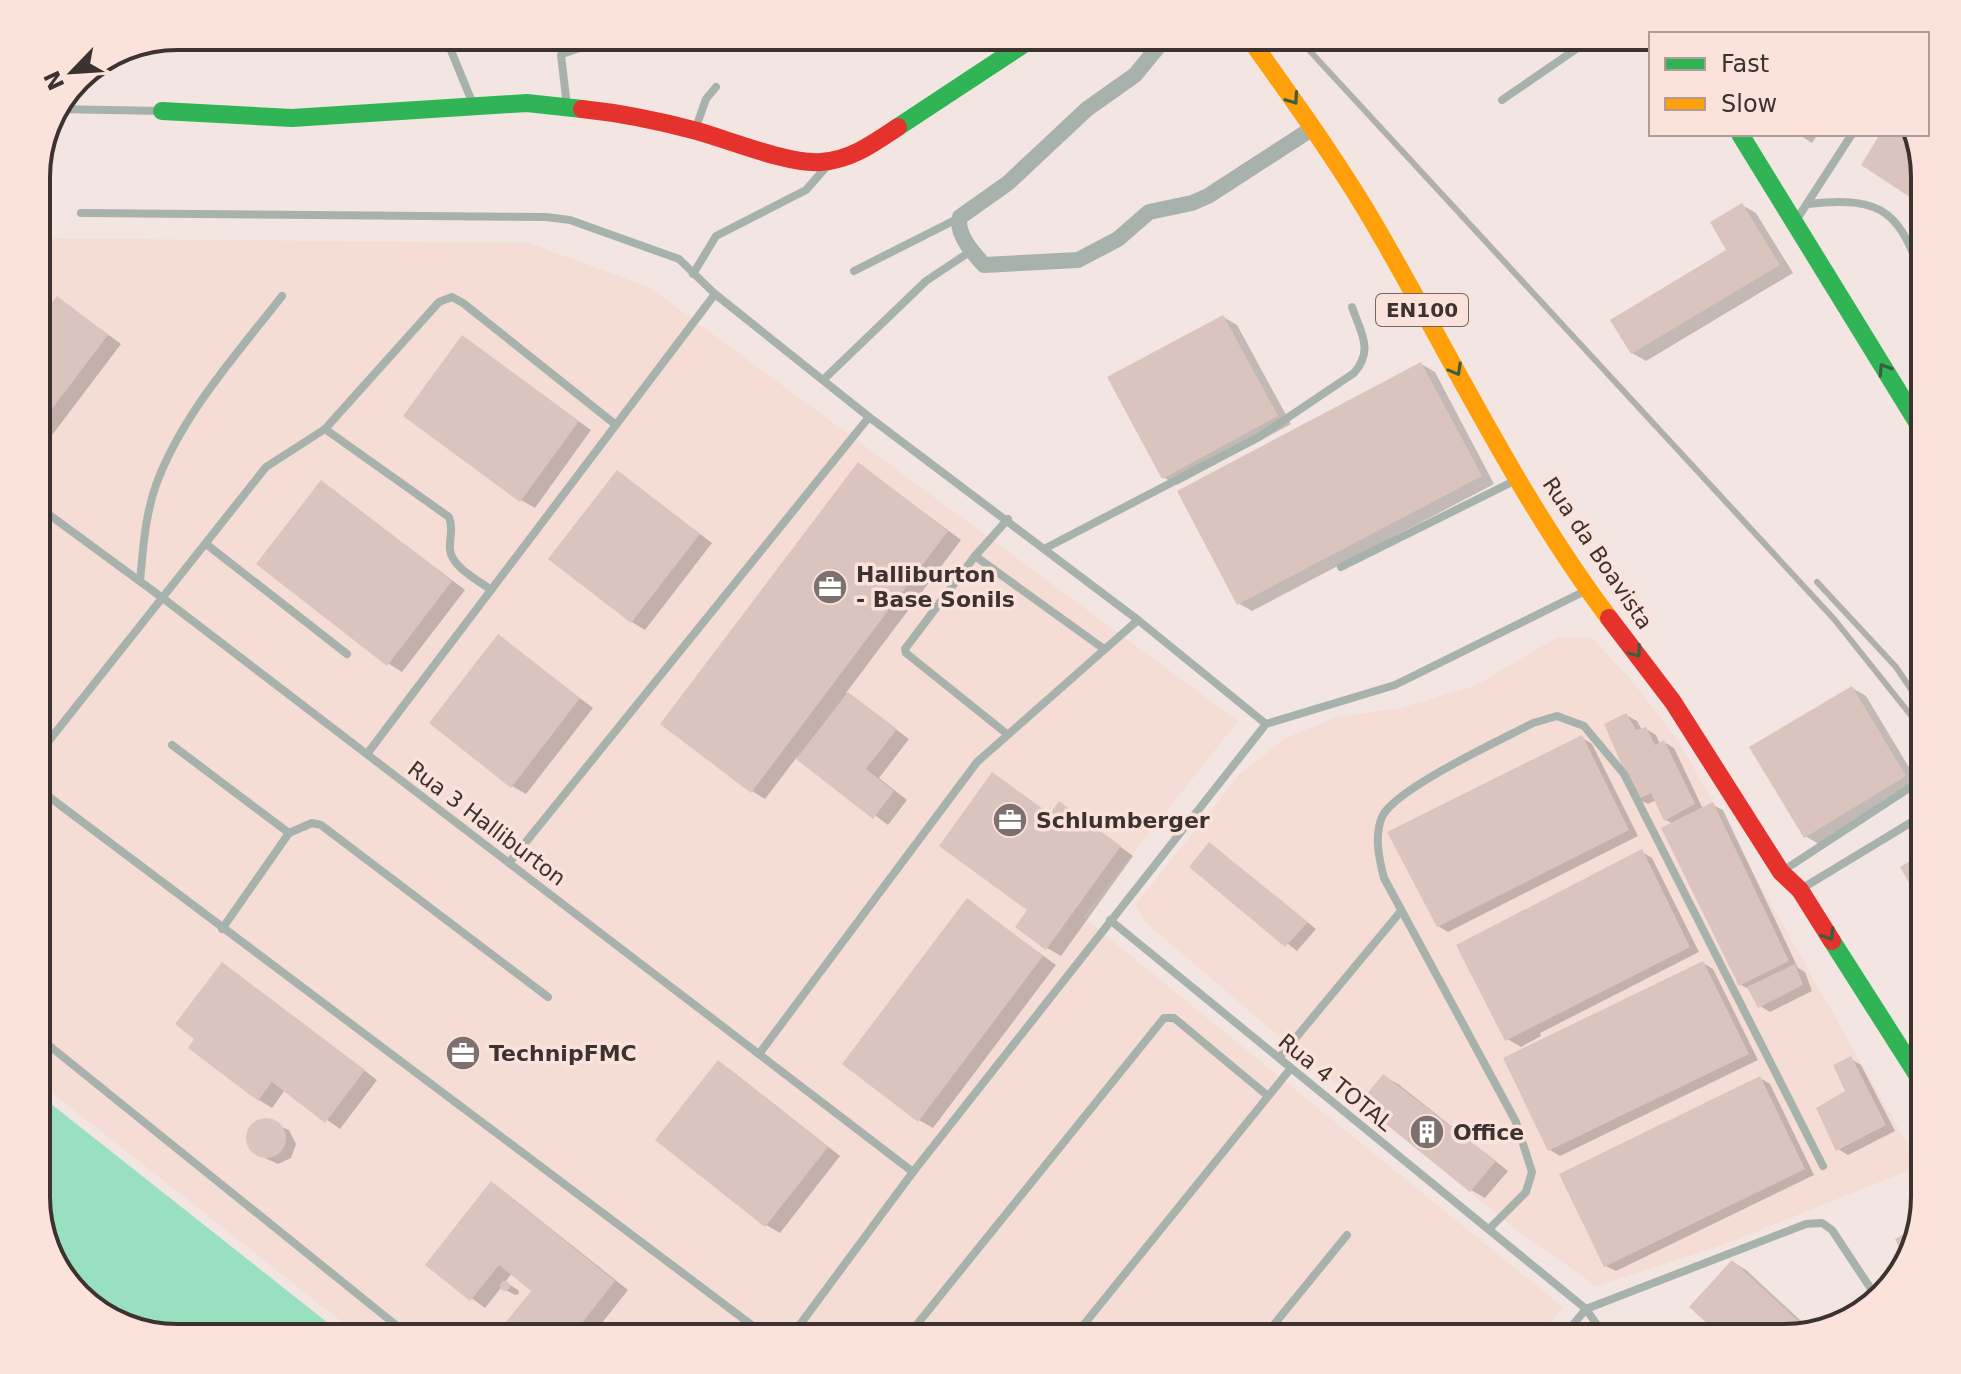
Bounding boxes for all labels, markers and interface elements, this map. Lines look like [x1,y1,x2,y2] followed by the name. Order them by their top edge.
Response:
[32,32,112,112] north arrow
[1649,32,1929,136] legend
[1721,50,1769,78] text: Fast
[39,67,70,94] text: N
[1721,90,1777,118] text: Slow
[1283,91,1298,105] one-way arrow
[1376,294,1468,326] road number: EN100
[1446,361,1462,376] one-way arrow
[1878,363,1894,378] one-way arrow
[1537,473,1658,634] street label: Rua da Boavista
[856,562,1015,612] place label: Halliburton - Base Sonils
[811,568,849,606] office icon: Halliburton - Base Sonils
[1626,643,1640,657] one-way arrow
[403,756,571,891] street label: Rua 3 Halliburton
[991,801,1029,839] office icon: Schlumberger
[1036,808,1210,833] place label: Schlumberger
[1820,926,1835,941] one-way arrow
[1274,1029,1398,1136] street label: Rua 4 TOTAL
[444,1034,482,1072] office icon: TechnipFMC
[489,1041,637,1066] place label: TechnipFMC
[1408,1113,1446,1151] building icon: Office
[1453,1120,1524,1145] place label: Office

